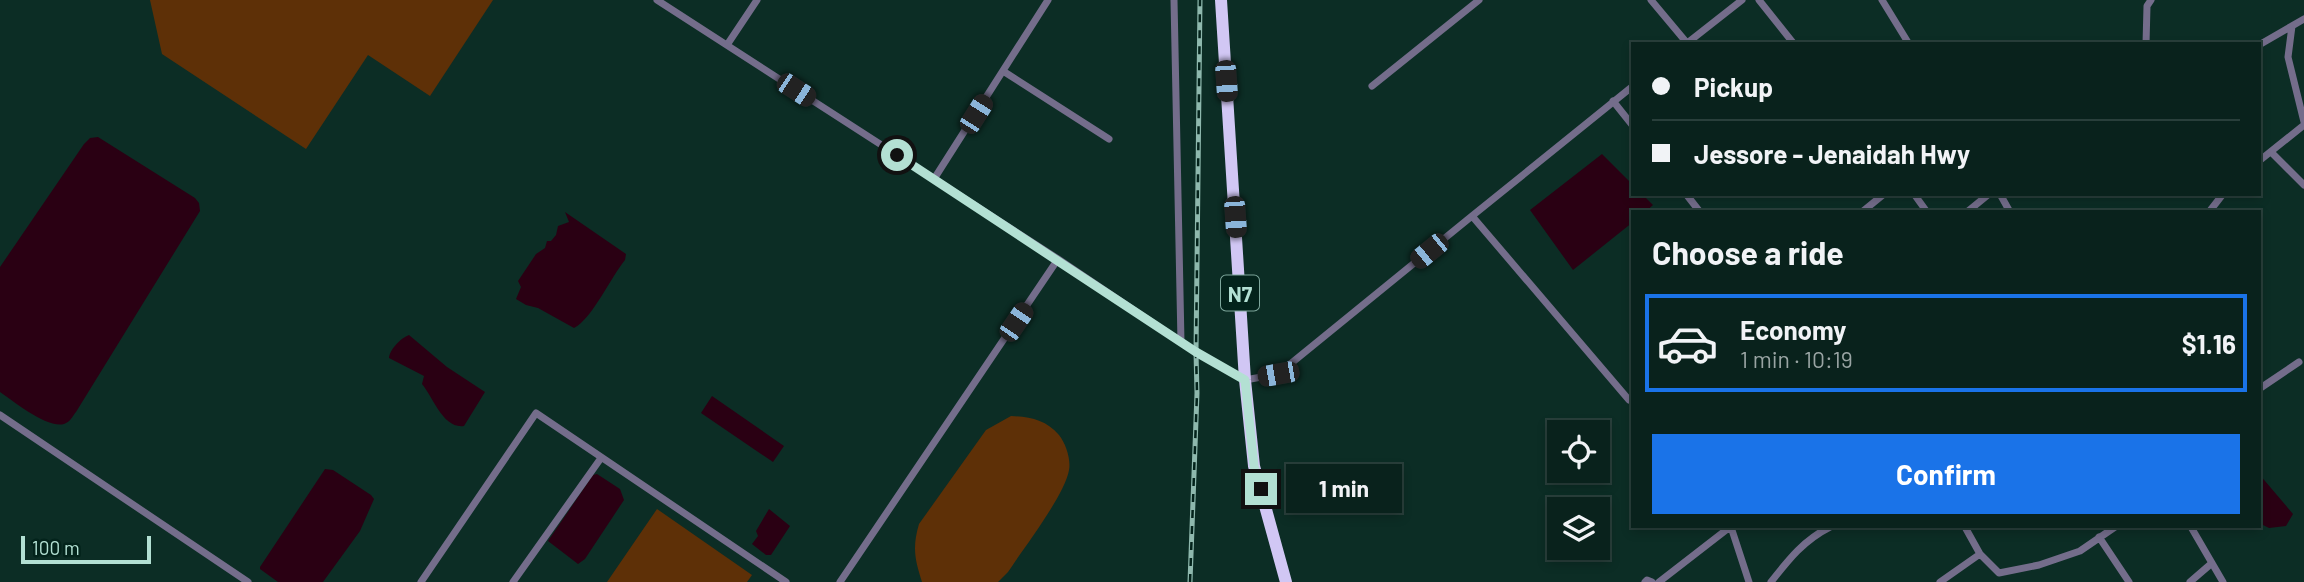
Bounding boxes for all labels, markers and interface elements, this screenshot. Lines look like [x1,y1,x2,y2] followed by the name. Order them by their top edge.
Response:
[1215,59,1238,103] car
[773,70,820,110] car
[1694,71,1773,102] text: Pickup
[956,91,997,137] car
[1694,138,1970,169] text: Jessore - Jenaidah Hwy
[881,139,913,171] route start
[1224,195,1247,239] car
[1407,230,1452,272] car
[1652,233,1844,271] text: Choose a ride
[1221,276,1259,310] road number: N7
[996,299,1037,345] car
[1656,312,1719,375] icon: car
[1740,314,1846,345] text: Economy
[2182,328,2236,359] text: $1.16
[1740,345,1853,373] text: 1 min · 10:19
[1256,360,1301,388] car
[1547,420,1610,560] map controls
[1547,420,1610,483] button: locate
[1652,434,2240,514] button: Confirm
[1286,464,1401,514] callout: 1 min
[1245,473,1277,505] route end
[1319,474,1369,502] text: 1 min
[1547,497,1610,560] button: layers
[21,533,150,565] scale bar
[32,536,80,559] text: 100 m

